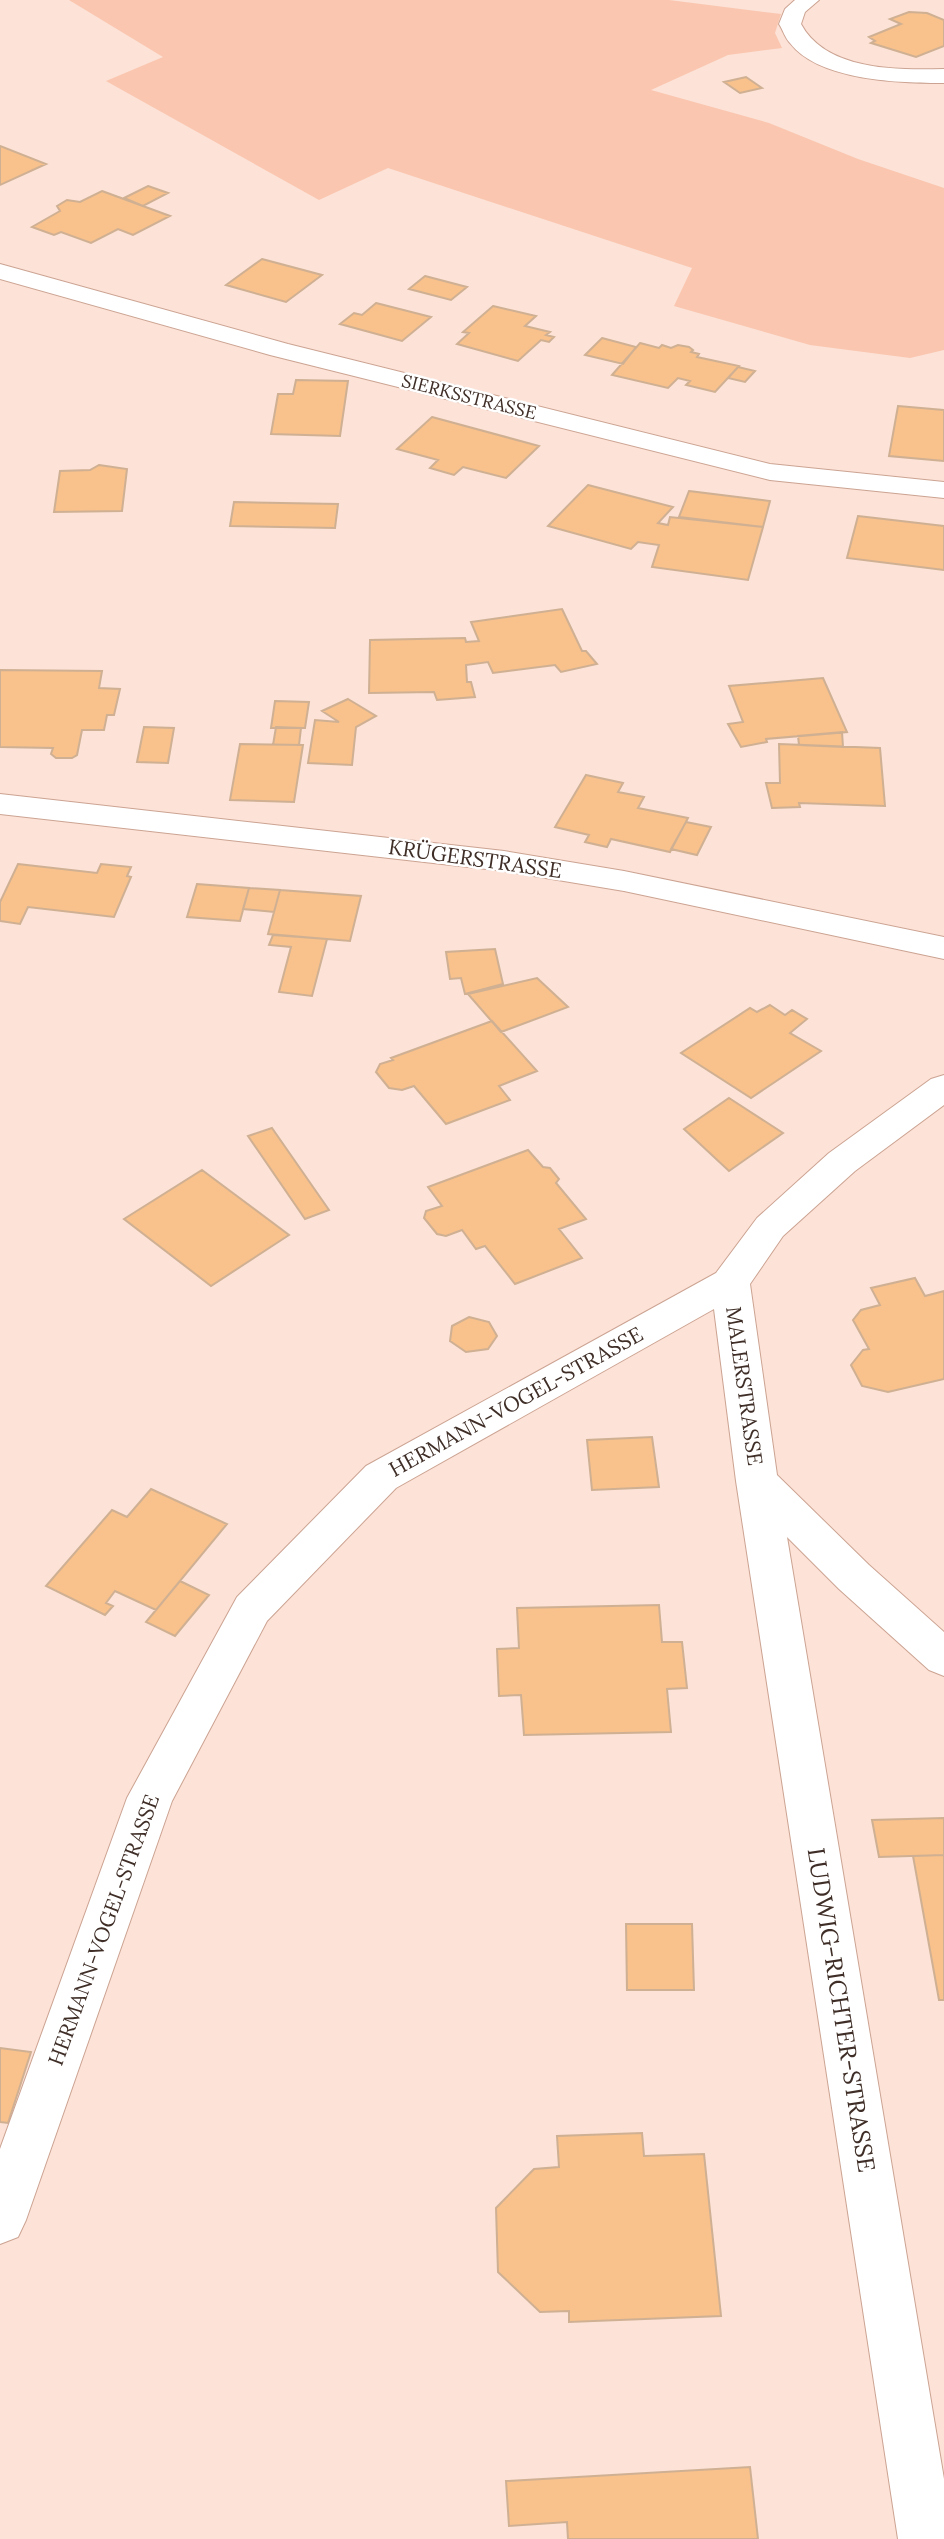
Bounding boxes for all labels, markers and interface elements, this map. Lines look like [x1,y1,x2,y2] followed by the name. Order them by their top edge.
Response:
[399,369,539,424] street label: SIERKSSTRASSE
[387,833,564,884] street label: KRÜGERSTRASSE
[720,1305,769,1467] street label: MALERSTRASSE
[384,1320,648,1483] street label: HERMANN-VOGEL-STRASSE
[42,1791,165,2069] street label: HERMANN-VOGEL-STRASSE
[801,1846,882,2174] street label: LUDWIG-RICHTER-STRASSE

